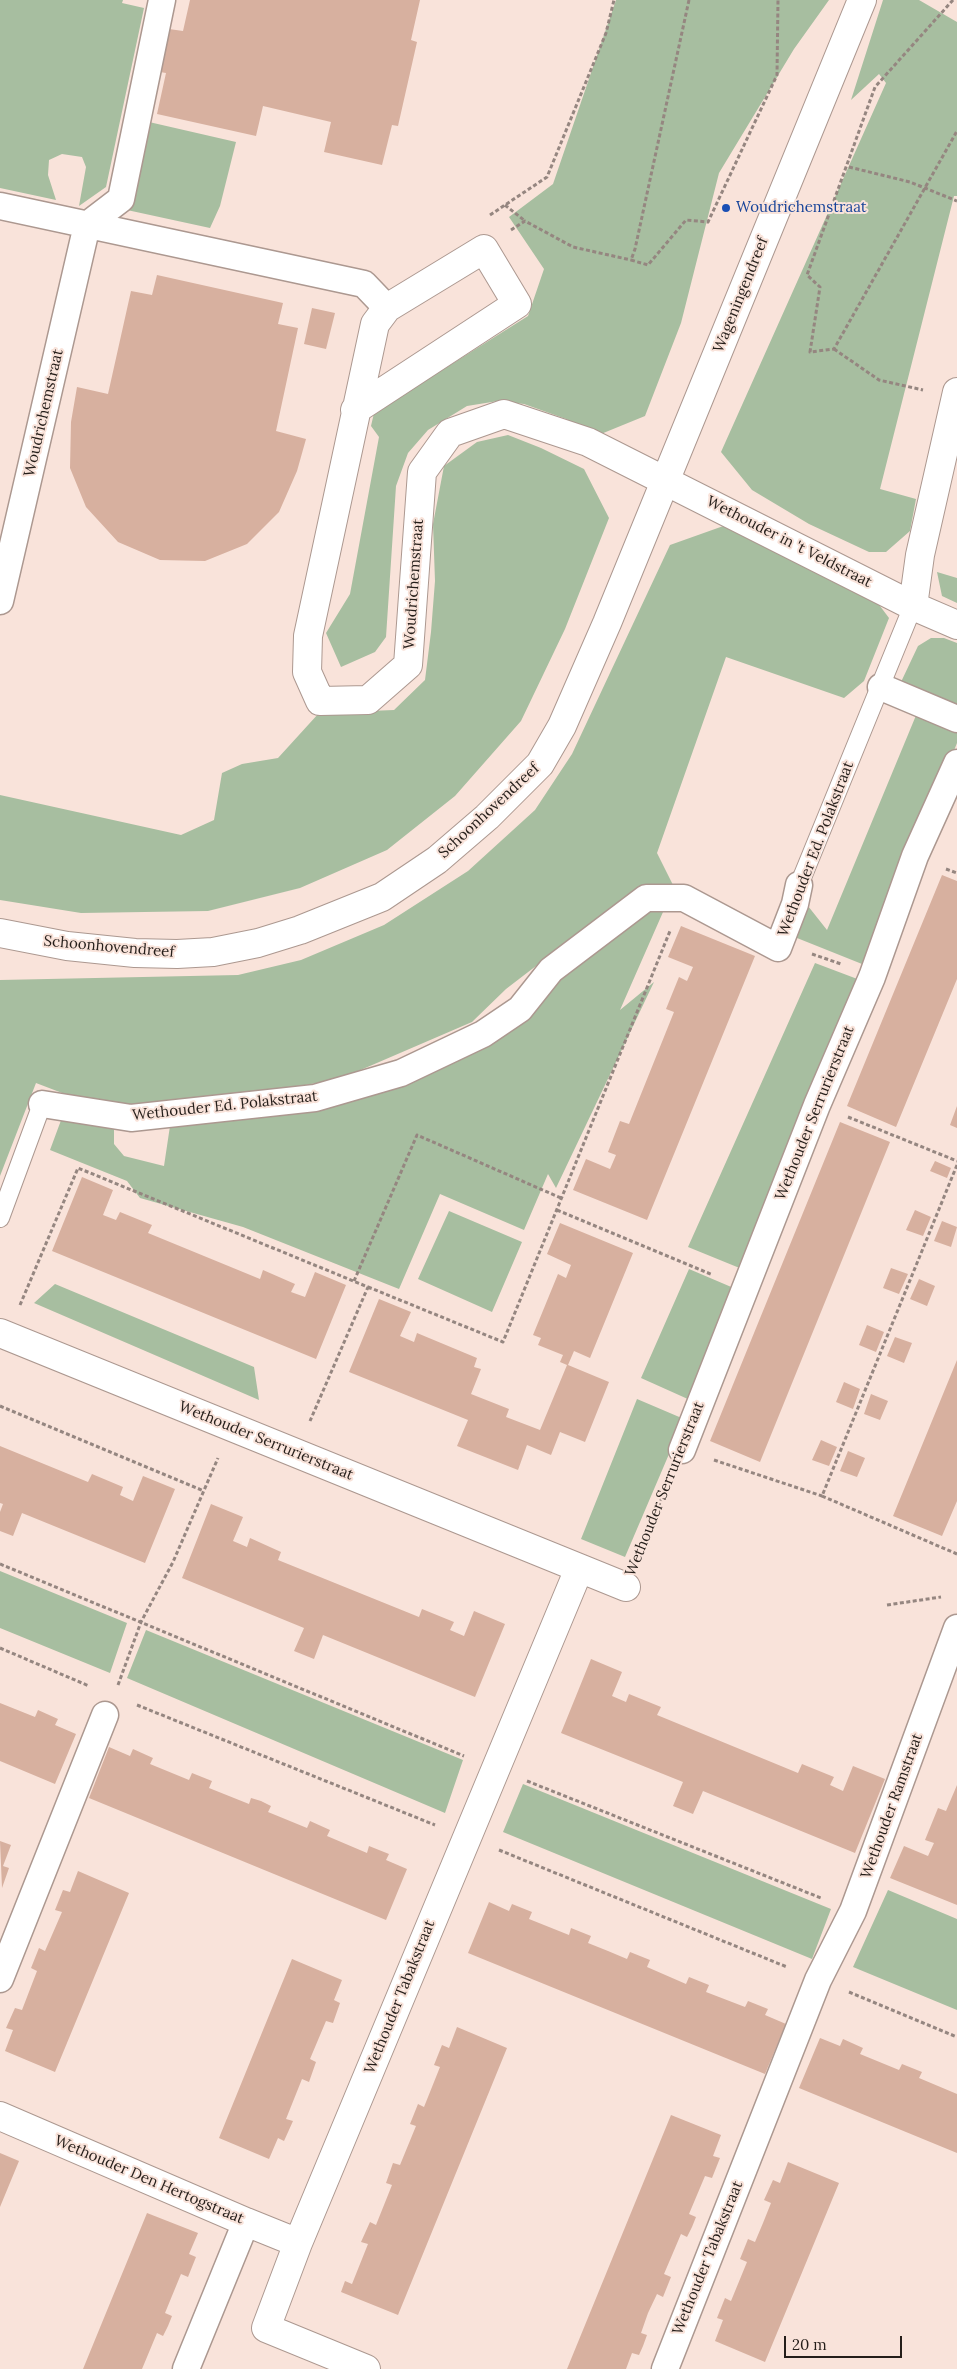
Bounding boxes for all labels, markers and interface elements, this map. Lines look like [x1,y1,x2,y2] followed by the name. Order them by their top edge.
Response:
[736,199,867,217] place label: Woudrichemstraat
[720,202,732,214] marker: Woudrichemstraat
[710,235,772,355] street label: Wageningendreef
[21,347,67,479] street label: Woudrichemstraat
[703,492,875,592] street label: Wethouder in 't Veldstraat
[400,518,428,650] street label: Woudrichemstraat
[774,759,858,939] street label: Wethouder Ed. Polakstraat
[435,760,543,862] street label: Schoonhovendreef
[43,932,175,962] street label: Schoonhovendreef
[772,1023,858,1203] street label: Wethouder Serrurierstraat
[131,1087,319,1125] street label: Wethouder Ed. Polakstraat
[176,1398,356,1484] street label: Wethouder Serrurierstraat
[622,1399,708,1579] street label: Wethouder Serrurierstraat
[857,1731,927,1881] street label: Wethouder Ramstraat
[361,1917,439,2077] street label: Wethouder Tabakstraat
[52,2132,246,2228] street label: Wethouder Den Hertogstraat
[669,2178,747,2338] street label: Wethouder Tabakstraat
[787,2326,904,2358] scale bar
[792,2335,827,2354] text: 20 m

